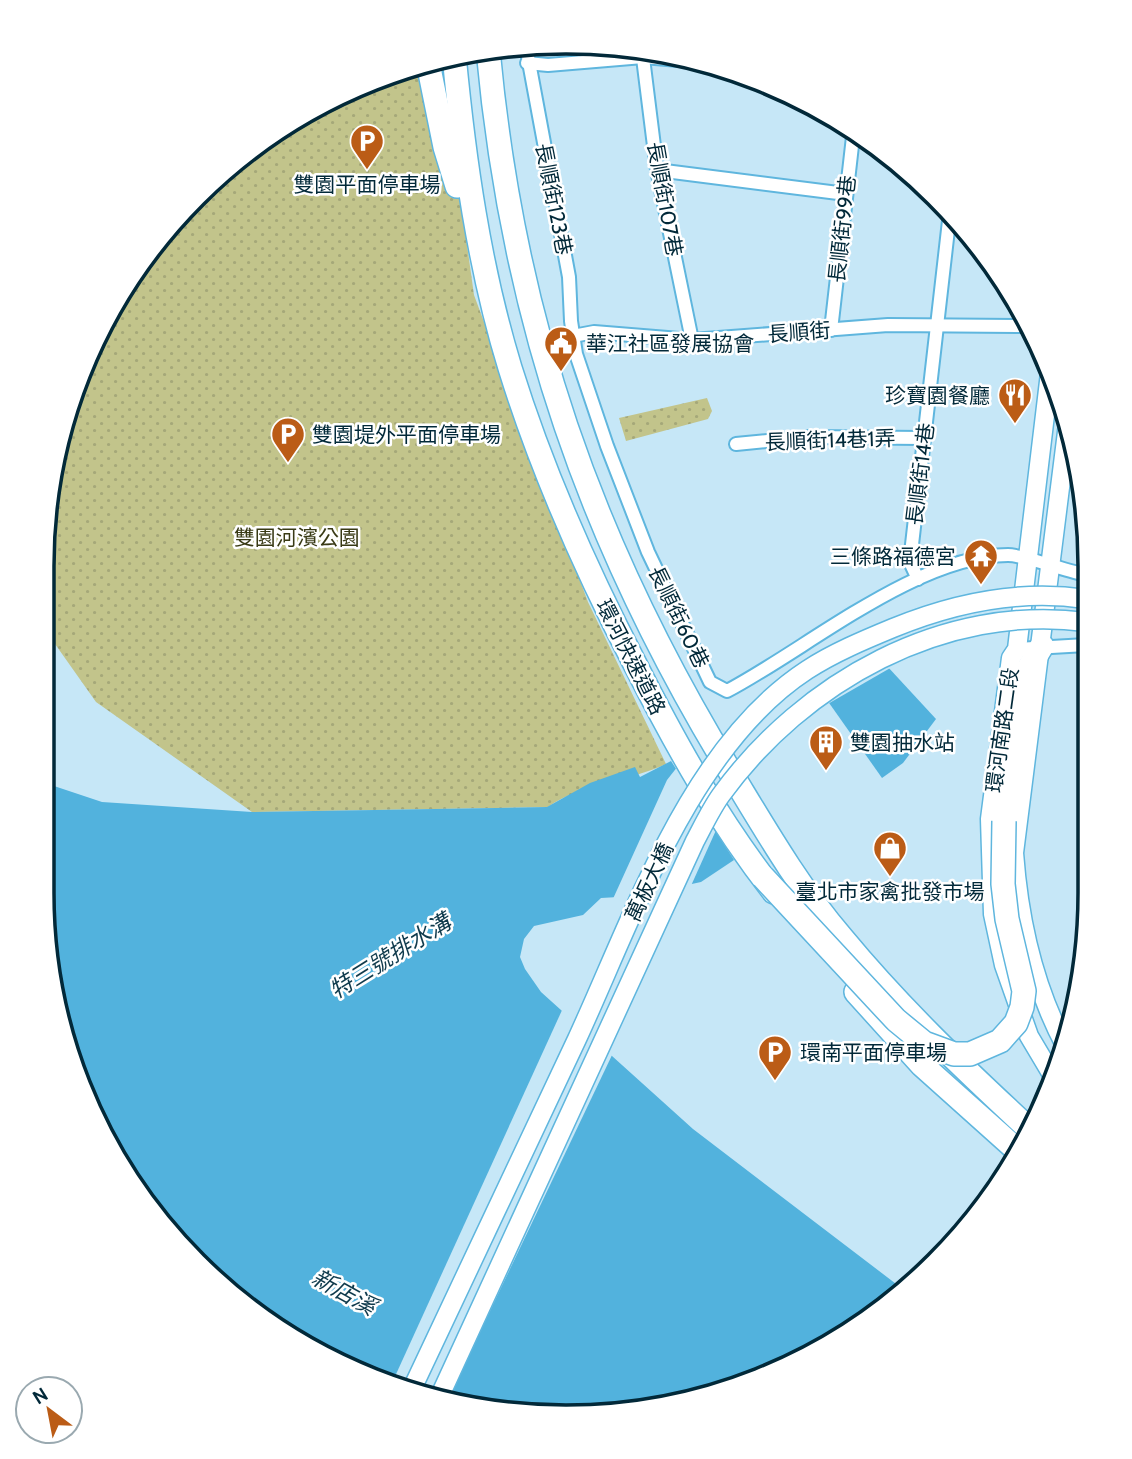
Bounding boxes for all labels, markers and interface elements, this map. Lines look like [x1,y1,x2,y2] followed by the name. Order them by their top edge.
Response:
[348,122,386,171] parking icon: 雙園平面停車場
[643,140,687,258] street label: 長順街107巷
[531,141,577,257] street label: 長順街123巷
[294,172,441,197] place label: 雙園平面停車場
[824,174,860,284] street label: 長順街99巷
[767,317,831,347] street label: 長順街
[542,324,580,373] public building icon: 華江社區發展協會
[586,331,754,356] place label: 華江社區發展協會
[996,376,1034,425] restaurant icon: 珍寶園餐廳
[885,383,990,408] place label: 珍寶園餐廳
[269,415,307,464] parking icon: 雙園堤外平面停車場
[901,421,939,527] street label: 長順街14巷
[312,422,501,447] place label: 雙園堤外平面停車場
[764,425,896,455] street label: 長順街14巷1弄
[234,525,360,550] park label: 雙園河濱公園
[962,537,1000,586] temple icon: 三條路福德宮
[830,544,956,569] place label: 三條路福德宮
[644,562,714,672] street label: 長順街60巷
[591,595,671,719] street label: 環河快速道路
[981,666,1023,794] street label: 環河南路二段
[807,723,845,772] building icon: 雙園抽水站
[850,730,955,755] place label: 雙園抽水站
[871,829,909,878] shop icon: 臺北市家禽批發市場
[620,839,678,925] street label: 萬板大橋
[796,879,985,904] place label: 臺北市家禽批發市場
[324,906,458,1004] water label: 特三號排水溝
[756,1033,794,1082] parking icon: 環南平面停車場
[800,1040,947,1065] place label: 環南平面停車場
[307,1263,384,1322] water label: 新店溪
[14,1375,84,1445] north arrow
[28,1383,52,1409] text: N

